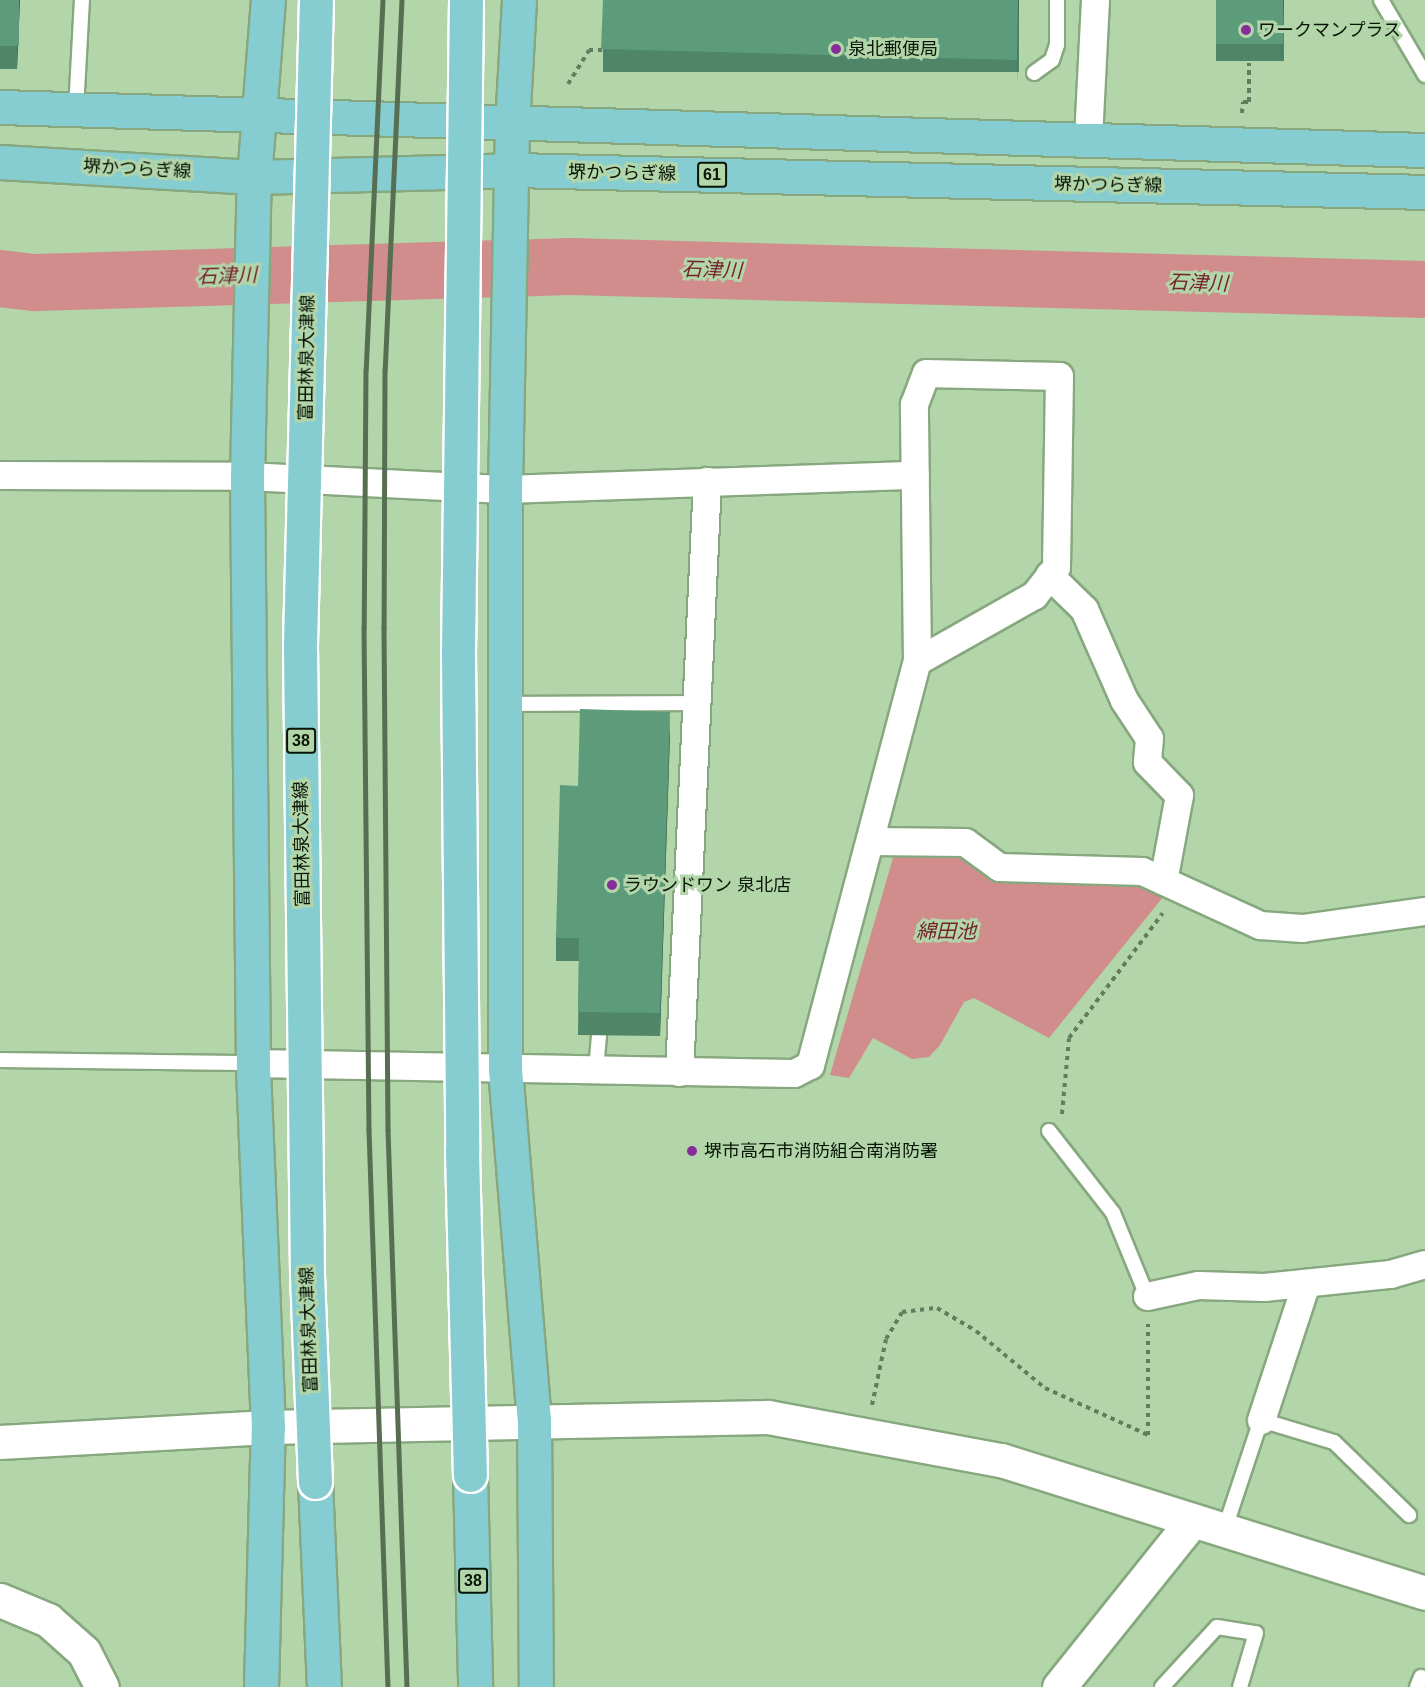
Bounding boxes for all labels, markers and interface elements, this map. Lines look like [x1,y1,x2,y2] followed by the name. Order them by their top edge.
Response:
[1258,19,1402,41] place label: ワークマンプラス
[1239,23,1253,37] marker: ワークマンプラス
[848,38,938,60] place label: 泉北郵便局
[829,42,843,56] marker: 泉北郵便局
[83,155,191,183] street label: 堺かつらぎ線
[568,161,676,185] street label: 堺かつらぎ線
[697,162,727,188] road number: 61
[1054,173,1162,197] street label: 堺かつらぎ線
[682,257,742,283] water label: 石津川
[197,263,257,289] water label: 石津川
[1168,270,1228,296] water label: 石津川
[295,295,319,421] street label: 富田林泉大津線
[286,728,316,754] road number: 38
[290,781,314,907] street label: 富田林泉大津線
[624,874,791,896] place label: ラウンドワン 泉北店
[605,878,619,892] marker: ラウンドワン 泉北店
[916,919,976,943] water label: 綿田池
[704,1140,938,1162] place label: 堺市高石市消防組合南消防署
[685,1144,699,1158] marker: 堺市高石市消防組合南消防署
[296,1267,322,1393] street label: 富田林泉大津線
[458,1568,488,1594] road number: 38

